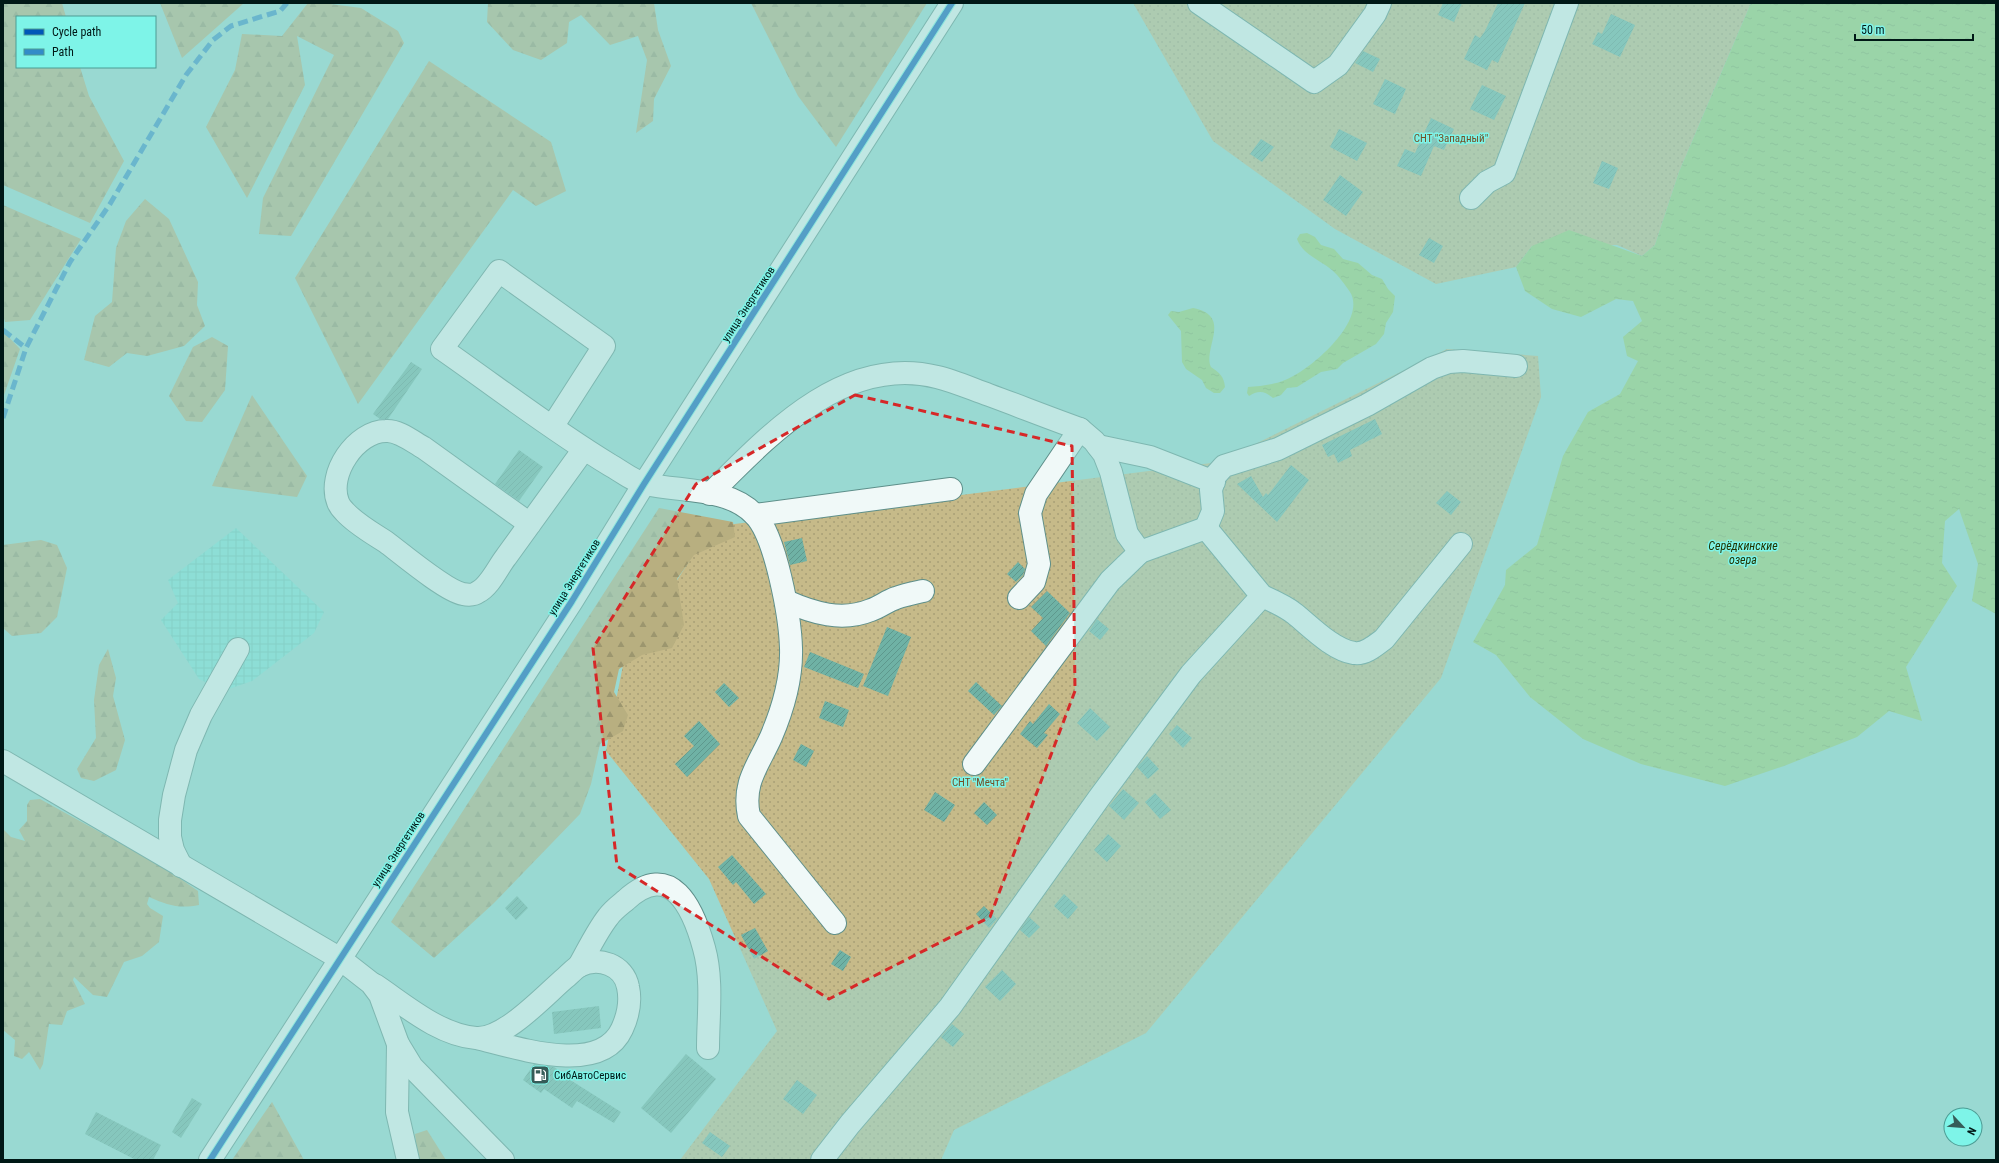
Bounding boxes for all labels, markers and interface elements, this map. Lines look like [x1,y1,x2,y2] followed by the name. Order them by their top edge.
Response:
[16,16,156,68] legend
[1855,16,1973,42] scale bar
[1861,23,1885,37] text: 50 m
[52,25,102,39] text: Cycle path
[52,45,74,59] text: Path
[1414,132,1488,145] park label: СНТ "Западный"
[719,264,778,344] street label: улица Энергетиков
[546,537,603,618] street label: улица Энергетиков
[1708,539,1778,567] water label: Серёдкинские озера
[952,776,1008,789] park label: СНТ "Мечта"
[369,809,428,889] street label: улица Энергетиков
[529,1064,551,1086] fuel station icon: СибАвтоСервис
[554,1069,626,1082] place label: СибАвтоСервис
[1943,1107,1983,1147] north arrow
[1964,1125,1979,1137] text: N

